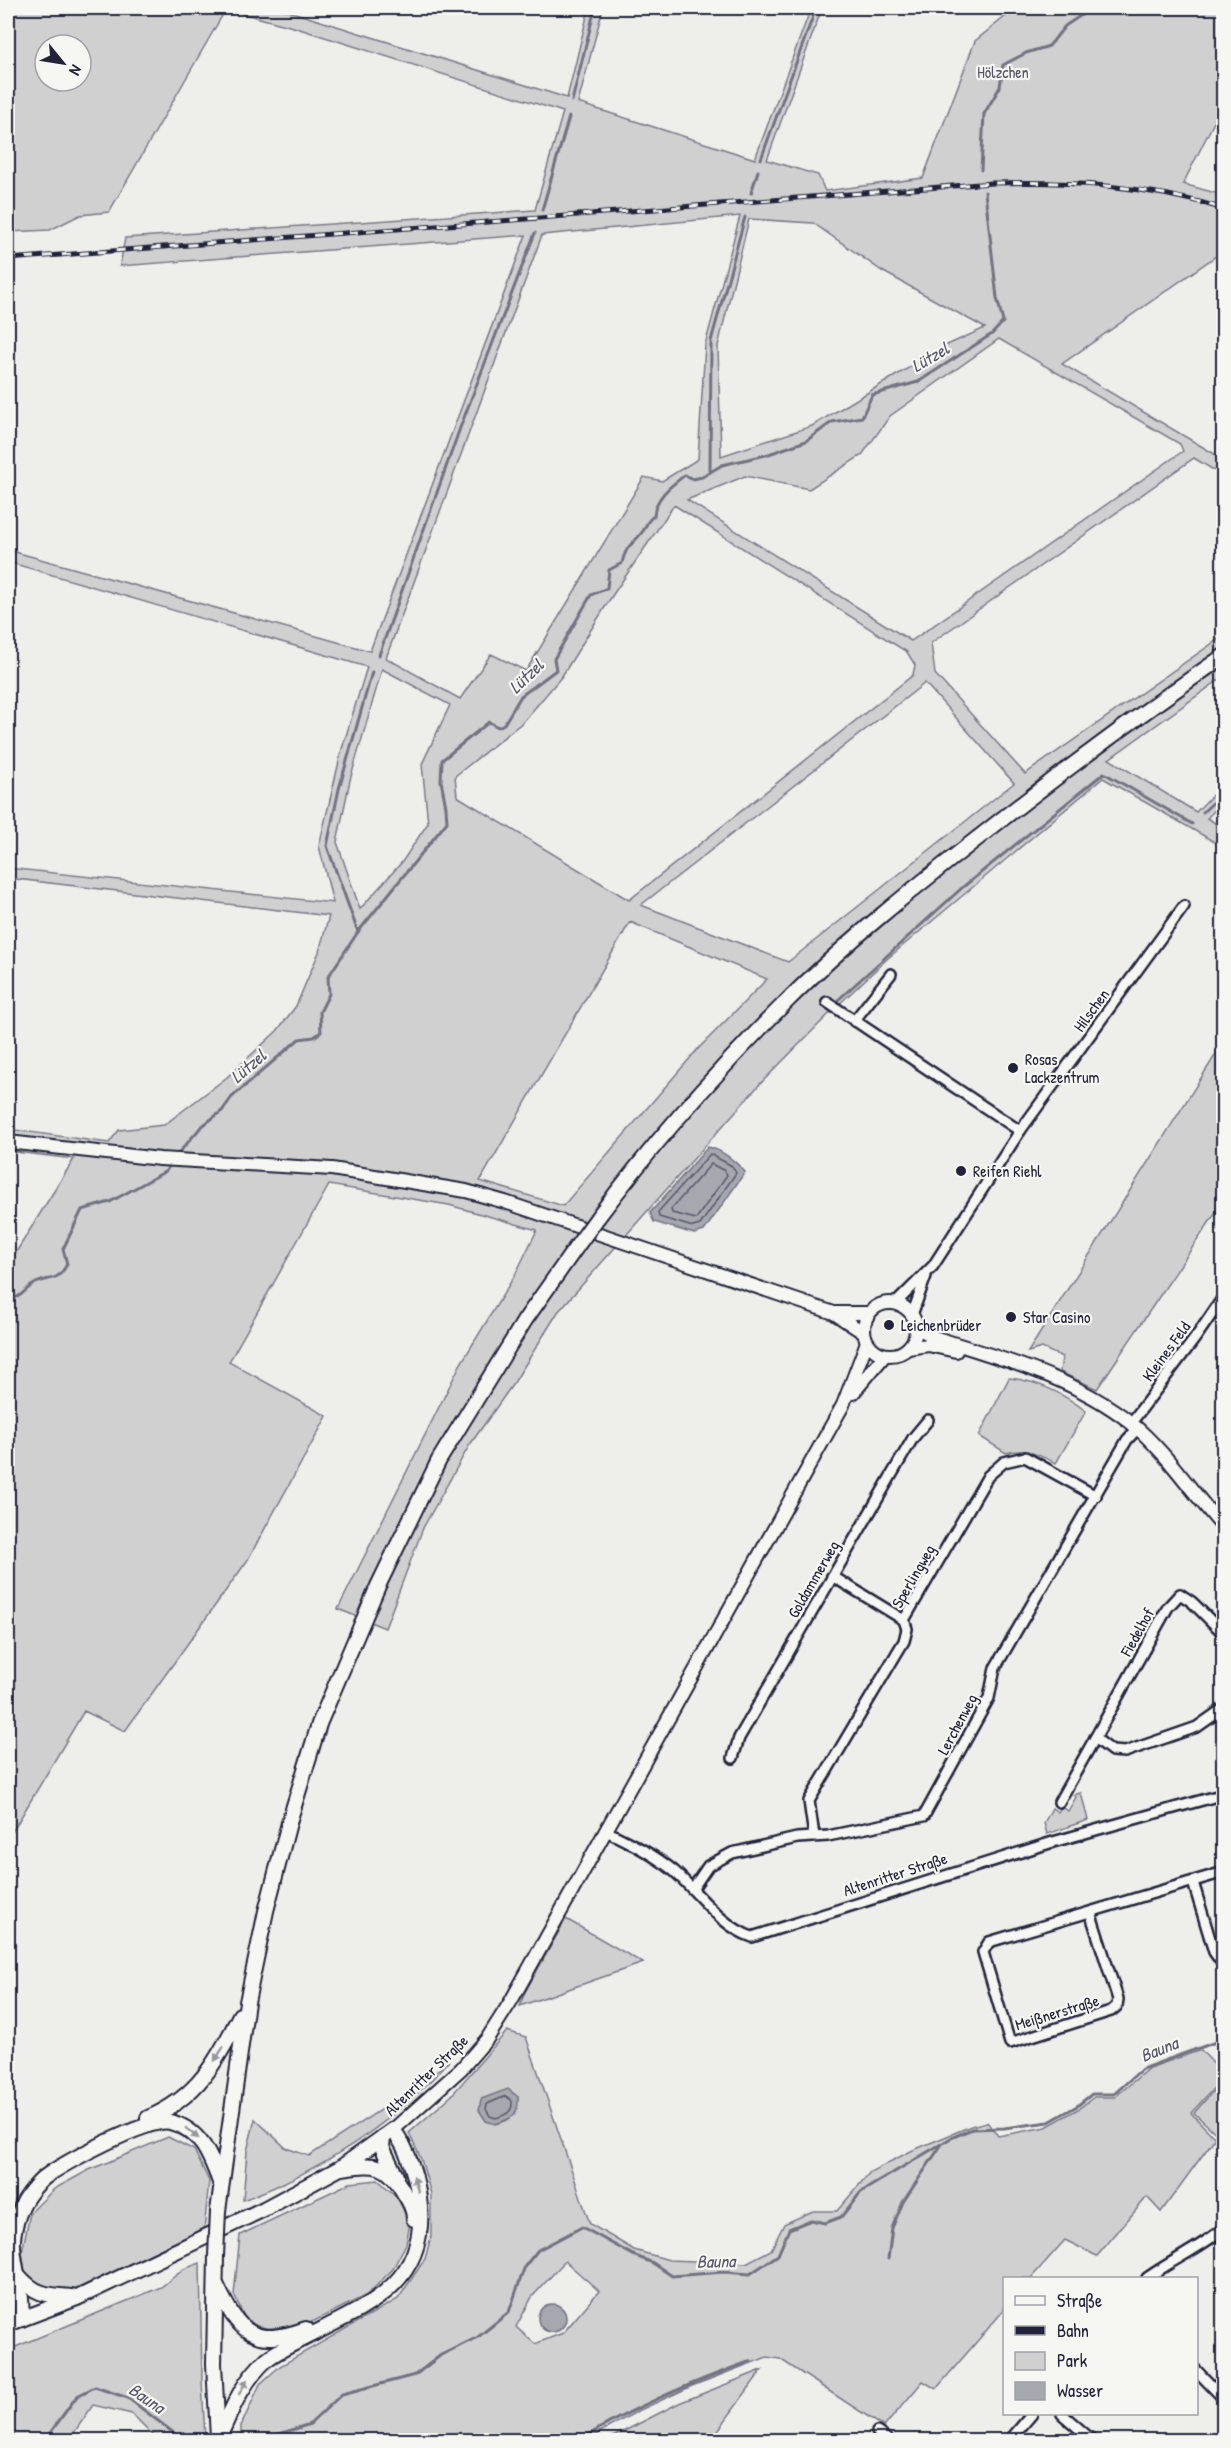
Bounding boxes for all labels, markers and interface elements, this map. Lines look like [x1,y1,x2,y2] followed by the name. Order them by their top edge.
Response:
[33,33,93,93] north arrow
[64,61,88,80] text: N
[977,61,1029,83] park label: Hölzchen
[907,335,955,378] water label: Lützel
[503,652,550,699] water label: Lützel
[1068,984,1114,1036] street label: Hilschen
[225,1043,272,1088] water label: Lützel
[1025,1048,1100,1088] place label: Rosas Lackzentrum
[1006,1061,1020,1075] marker: Rosas Lackzentrum
[973,1160,1042,1182] place label: Reifen Riehl
[954,1164,968,1178] marker: Reifen Riehl
[1023,1306,1091,1328] place label: Star Casino
[1004,1310,1018,1324] marker: Star Casino
[901,1314,981,1336] place label: Leichenbrüder
[1137,1317,1195,1385] street label: Kleines Feld
[882,1318,896,1332] marker: Leichenbrüder
[782,1536,844,1622] street label: Goldammerweg
[886,1540,940,1612] street label: Sperlingweg
[1114,1604,1159,1661] street label: Fiedelhof
[932,1690,982,1758] street label: Lerchenweg
[840,1847,950,1901] street label: Altenritter Straße
[1012,1989,1102,2035] street label: Meißnerstraße
[379,2029,473,2121] street label: Altenritter Straße
[1136,2029,1183,2068] water label: Bauna
[214,2046,225,2062] one-way arrow
[184,2127,200,2140] one-way arrow
[411,2175,420,2193] one-way arrow
[696,2248,737,2274] water label: Bauna
[1003,2277,1198,2415] legend
[1057,2288,1102,2313] text: Straße
[1057,2318,1089,2343] text: Bahn
[1057,2348,1088,2373] text: Park
[124,2377,172,2420] water label: Bauna
[1057,2378,1103,2403] text: Wasser
[237,2379,248,2395] one-way arrow

